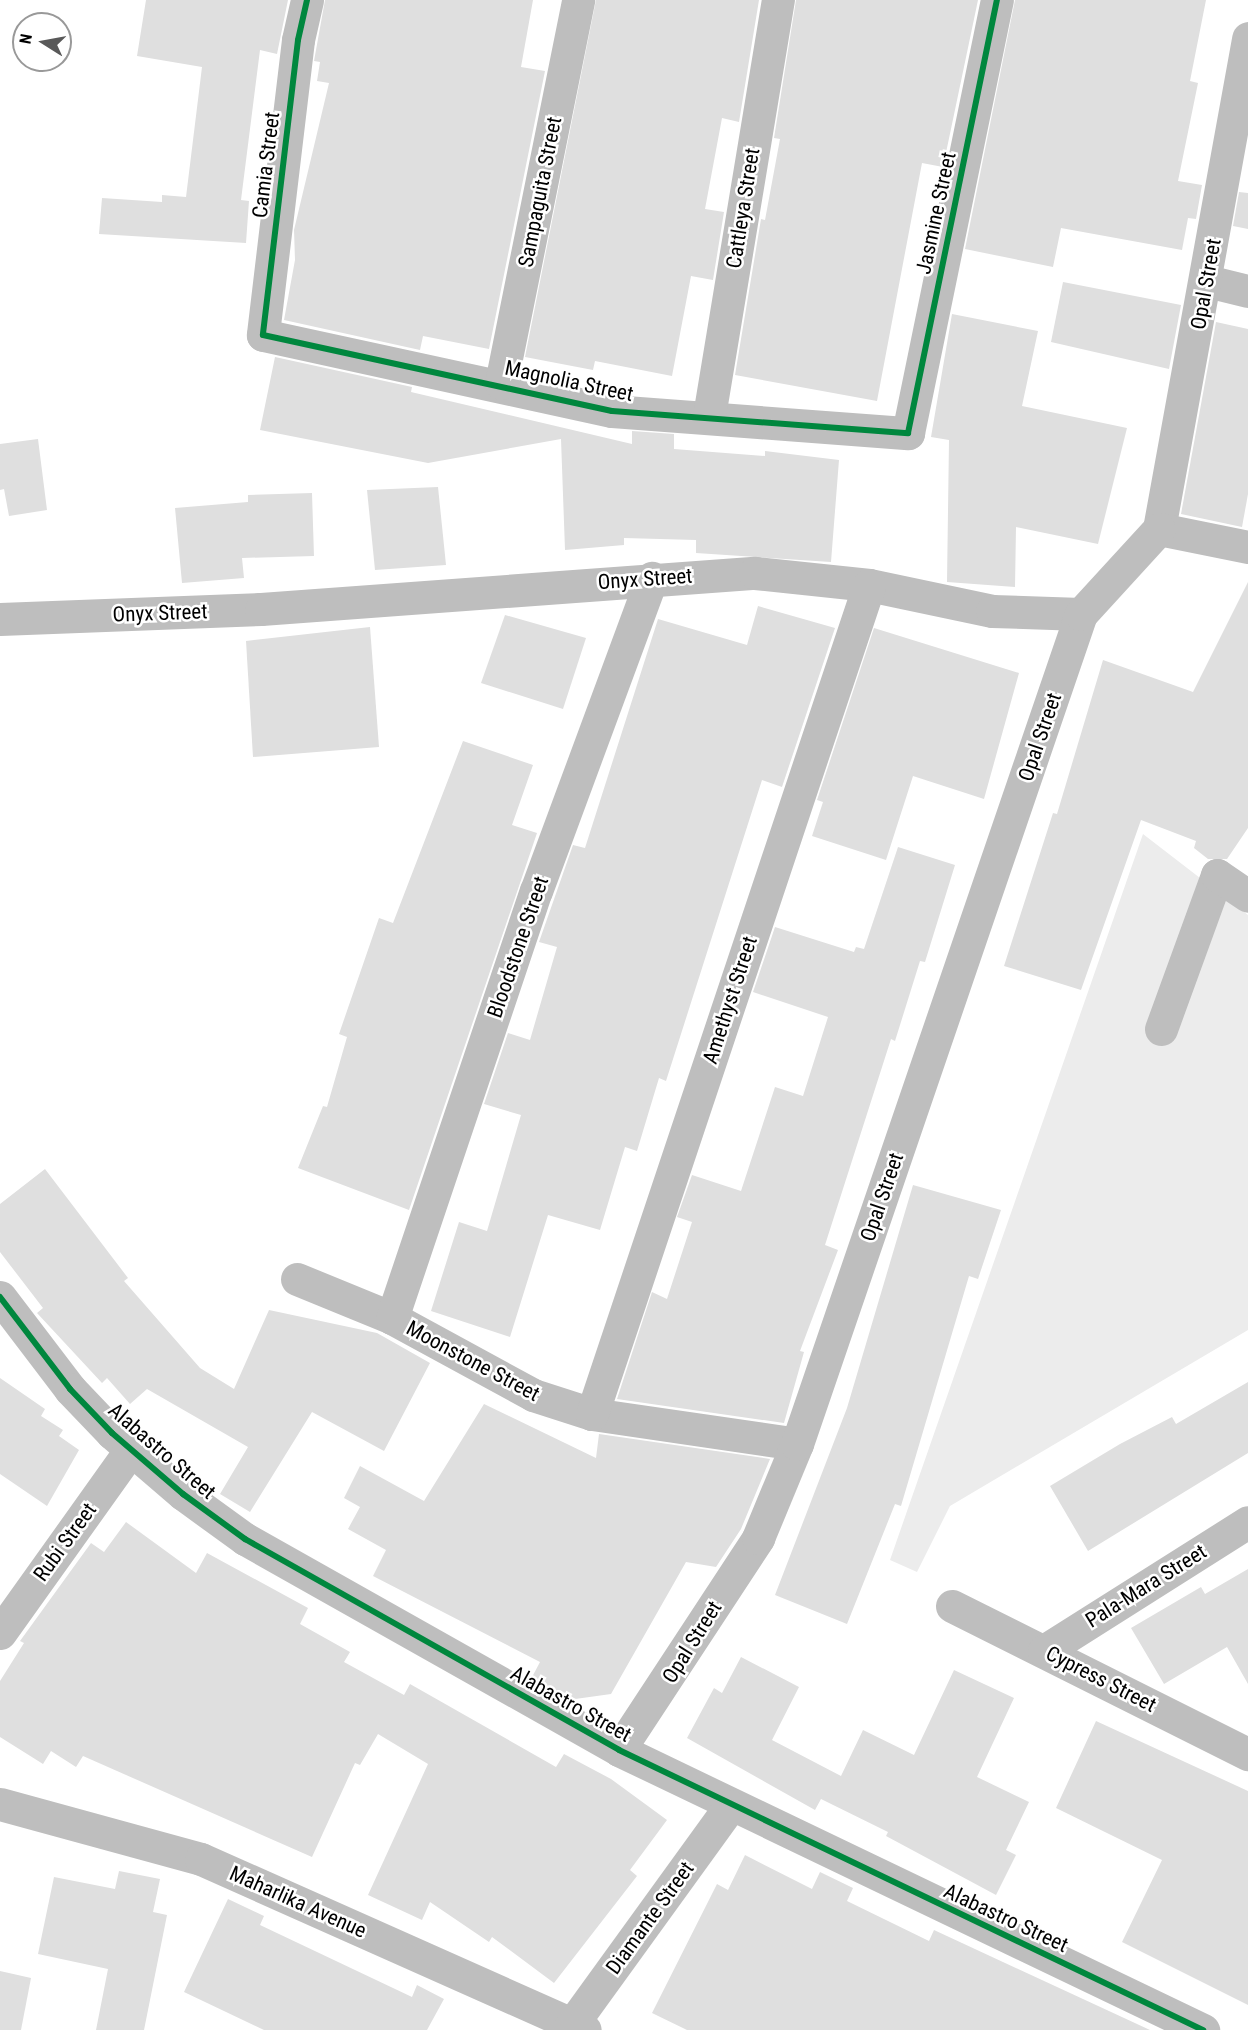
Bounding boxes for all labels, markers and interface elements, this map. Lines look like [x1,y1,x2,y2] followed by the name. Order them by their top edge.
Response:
[12,12,72,72] north arrow
[16,32,36,45] text: N
[247,111,285,219] street label: Camia Street
[513,115,567,269] street label: Sampaguita Street
[721,146,765,270] street label: Cattleya Street
[911,150,961,276] street label: Jasmine Street
[1186,237,1226,331] street label: Opal Street
[502,355,636,407] street label: Magnolia Street
[597,563,693,595] street label: Onyx Street
[112,599,208,627] street label: Onyx Street
[1013,689,1067,785] street label: Opal Street
[482,873,554,1021] street label: Bloodstone Street
[698,933,762,1067] street label: Amethyst Street
[855,1149,909,1245] street label: Opal Street
[402,1315,544,1407] street label: Moonstone Street
[103,1398,221,1504] street label: Alabastro Street
[28,1498,102,1586] street label: Rubi Street
[1081,1539,1211,1633] street label: Pala-Mara Street
[657,1596,727,1688] street label: Opal Street
[1042,1640,1160,1718] street label: Cypress Street
[506,1661,636,1747] street label: Alabastro Street
[601,1857,699,1979] street label: Diamante Street
[226,1861,370,1943] street label: Maharlika Avenue
[940,1878,1072,1958] street label: Alabastro Street

